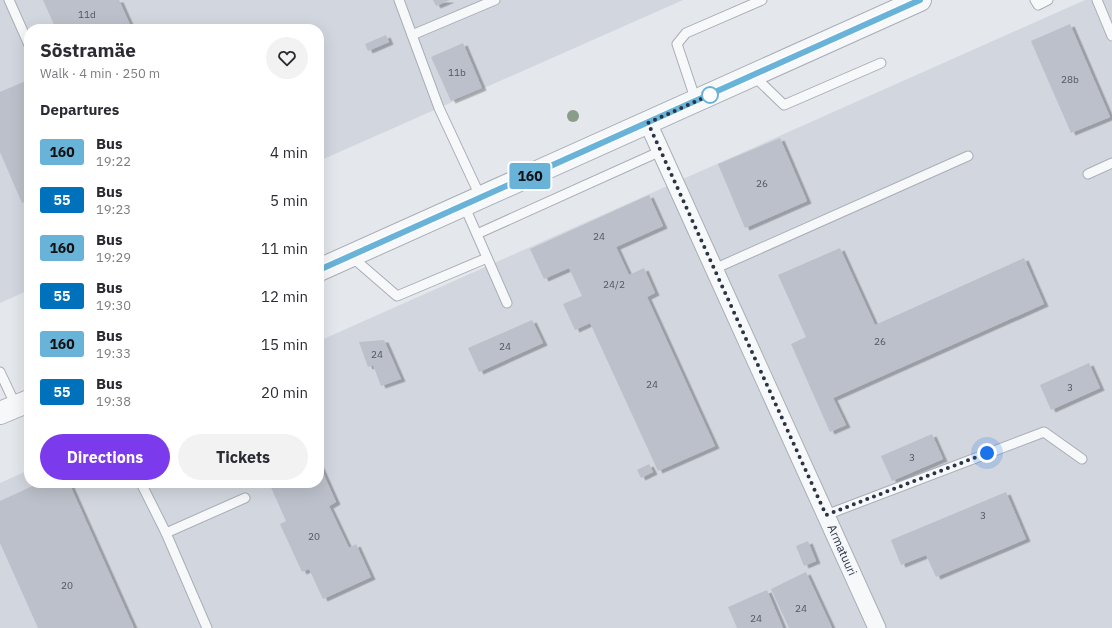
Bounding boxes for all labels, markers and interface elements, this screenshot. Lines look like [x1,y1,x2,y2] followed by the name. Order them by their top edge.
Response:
[78,8,96,21] house number: 11d
[266,37,308,79] button: heart
[40,38,136,62] text: Sõstramäe
[40,65,160,82] text: Walk · 4 min · 250 m
[448,66,466,79] house number: 11b
[1061,73,1079,86] house number: 28b
[701,86,719,104] unlabelled marker
[40,100,119,119] text: Departures
[96,134,123,153] text: Bus
[49,143,75,161] text: 160
[270,143,308,162] text: 4 min
[96,153,131,170] text: 19:22
[507,163,553,189] line badge: 160
[517,167,543,185] text: 160
[756,177,768,190] house number: 26
[96,182,123,201] text: Bus
[54,191,70,209] text: 55
[270,191,308,210] text: 5 min
[96,201,131,218] text: 19:23
[96,230,123,249] text: Bus
[593,230,605,243] house number: 24
[49,239,75,257] text: 160
[261,239,308,258] text: 11 min
[96,249,131,266] text: 19:29
[96,278,123,297] text: Bus
[603,278,625,291] house number: 24/2
[54,287,70,305] text: 55
[261,287,308,306] text: 12 min
[96,297,131,314] text: 19:30
[96,326,123,345] text: Bus
[49,335,75,353] text: 160
[261,335,308,354] text: 15 min
[874,335,886,348] house number: 26
[499,340,511,353] house number: 24
[96,345,131,362] text: 19:33
[371,348,383,361] house number: 24
[96,374,123,393] text: Bus
[646,378,658,391] house number: 24
[1067,381,1073,394] house number: 3
[54,383,70,401] text: 55
[261,383,308,402] text: 20 min
[96,393,131,410] text: 19:38
[40,434,170,480] button: Directions
[178,434,308,480] button: Tickets
[977,443,997,463] your location
[909,451,915,464] house number: 3
[980,509,986,522] house number: 3
[825,522,860,578] street label: Armatuuri
[308,530,320,543] house number: 20
[61,579,73,592] house number: 20
[795,602,807,615] house number: 24
[750,612,762,625] house number: 24

